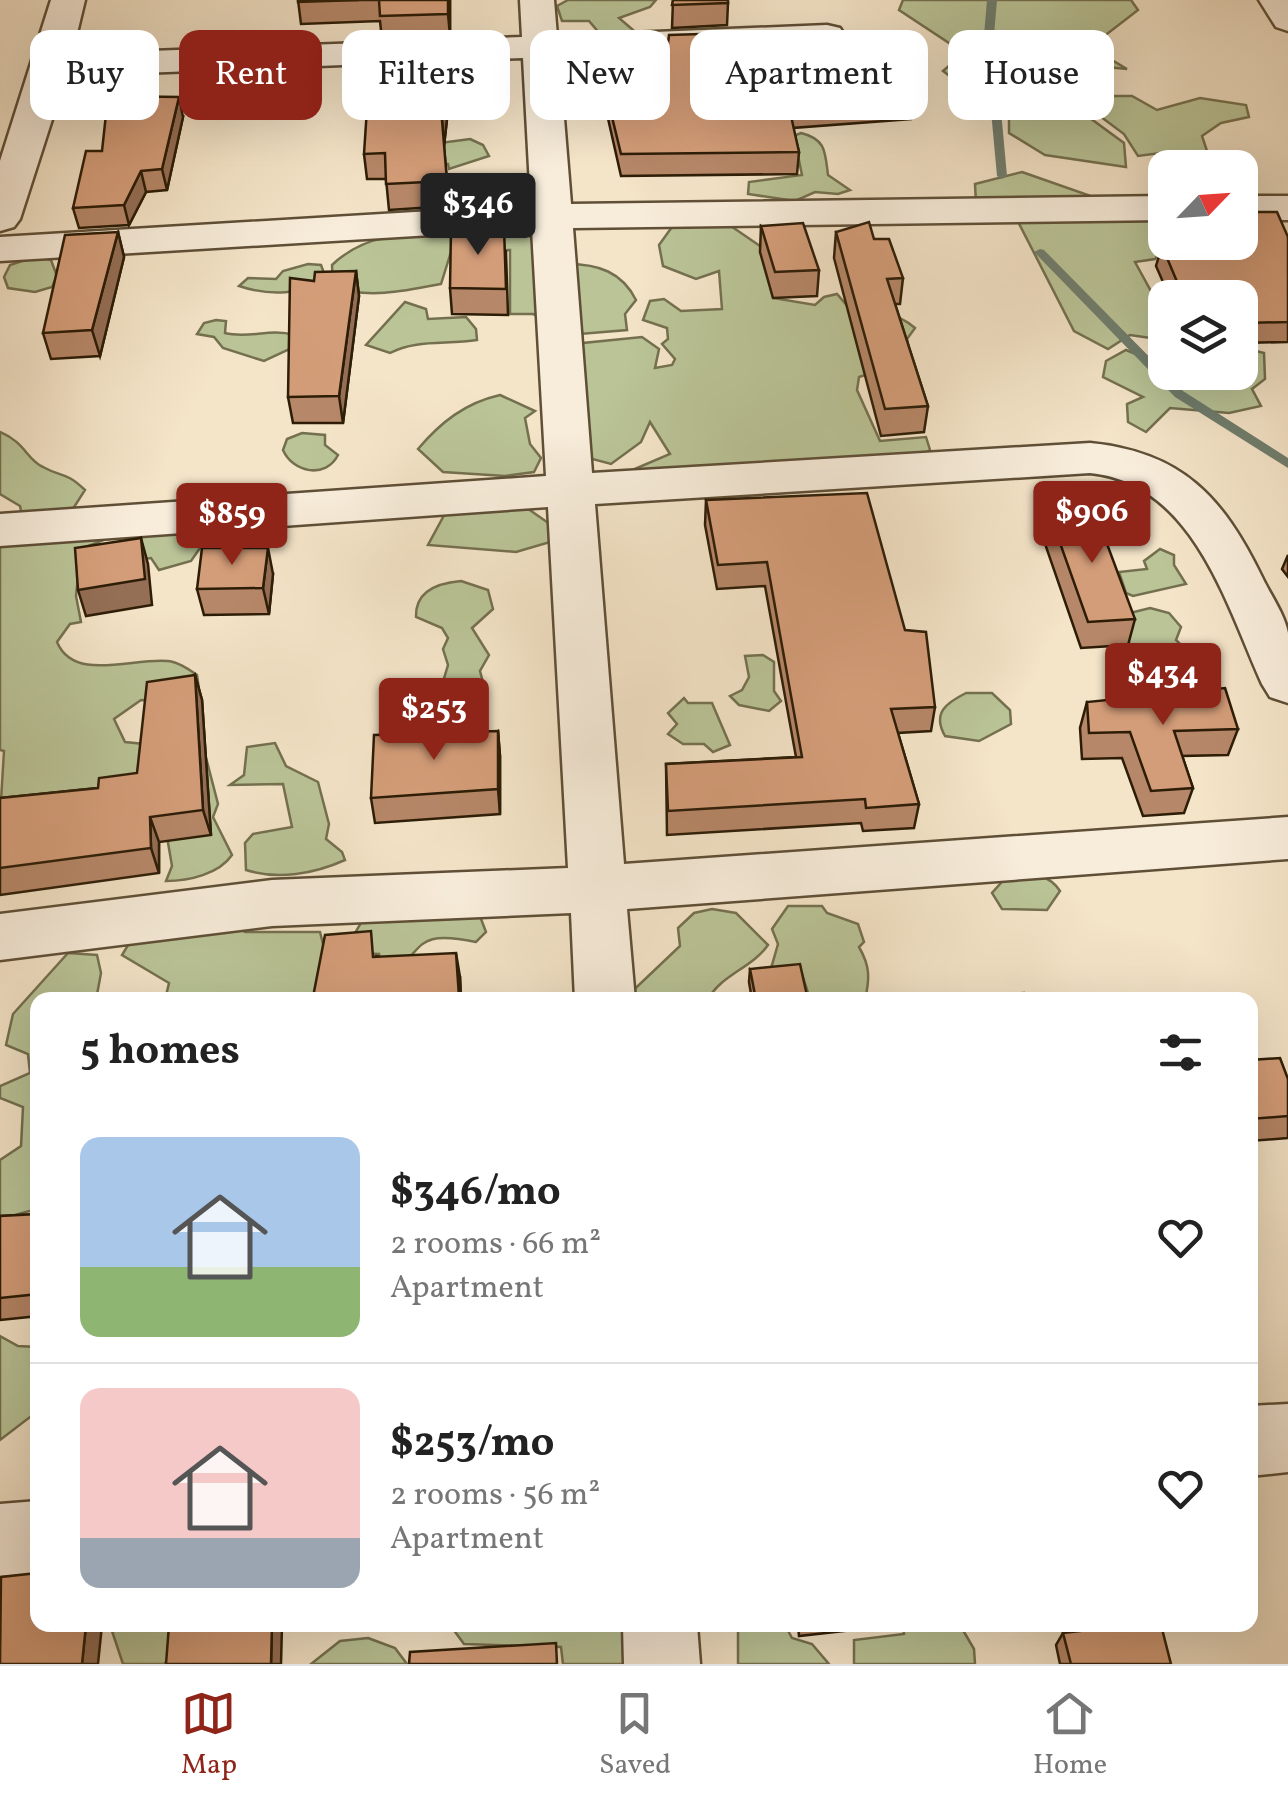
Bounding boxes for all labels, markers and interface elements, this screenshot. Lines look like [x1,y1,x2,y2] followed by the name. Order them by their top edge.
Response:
[30,30,159,120] chip: Buy
[179,30,322,120] chip: Rent
[342,30,510,120] chip: Filters
[530,30,670,120] chip: New
[690,30,928,120] chip: Apartment
[948,30,1114,120] chip: House
[1148,150,1258,260] north arrow
[1148,150,1258,390] map controls
[419,173,537,258] pin: $346
[443,183,513,227] text: $346
[1148,280,1258,390] button: layers
[1033,481,1151,566] pin: $906
[173,483,291,568] pin: $859
[1055,491,1129,535] text: $906
[198,493,266,537] text: $859
[1104,643,1222,728] pin: $434
[1127,653,1199,697] text: $434
[375,678,493,763] pin: $253
[401,688,467,732] text: $253
[80,1023,240,1082] text: 5 homes
[1153,1025,1208,1080] icon: filters
[390,1164,561,1223] text: $346/mo
[160,1177,280,1297] icon: home
[1153,1210,1208,1265] icon: heart
[390,1223,601,1267] text: 2 rooms · 66 m²
[390,1267,544,1311] text: Apartment
[390,1415,554,1474] text: $253/mo
[160,1428,280,1548] icon: home
[1153,1461,1208,1516] icon: heart
[390,1474,600,1518] text: 2 rooms · 56 m²
[390,1518,544,1562] text: Apartment
[181,1686,237,1785] tab: Map
[599,1686,671,1785] tab: Saved
[1033,1686,1107,1785] tab: Home

